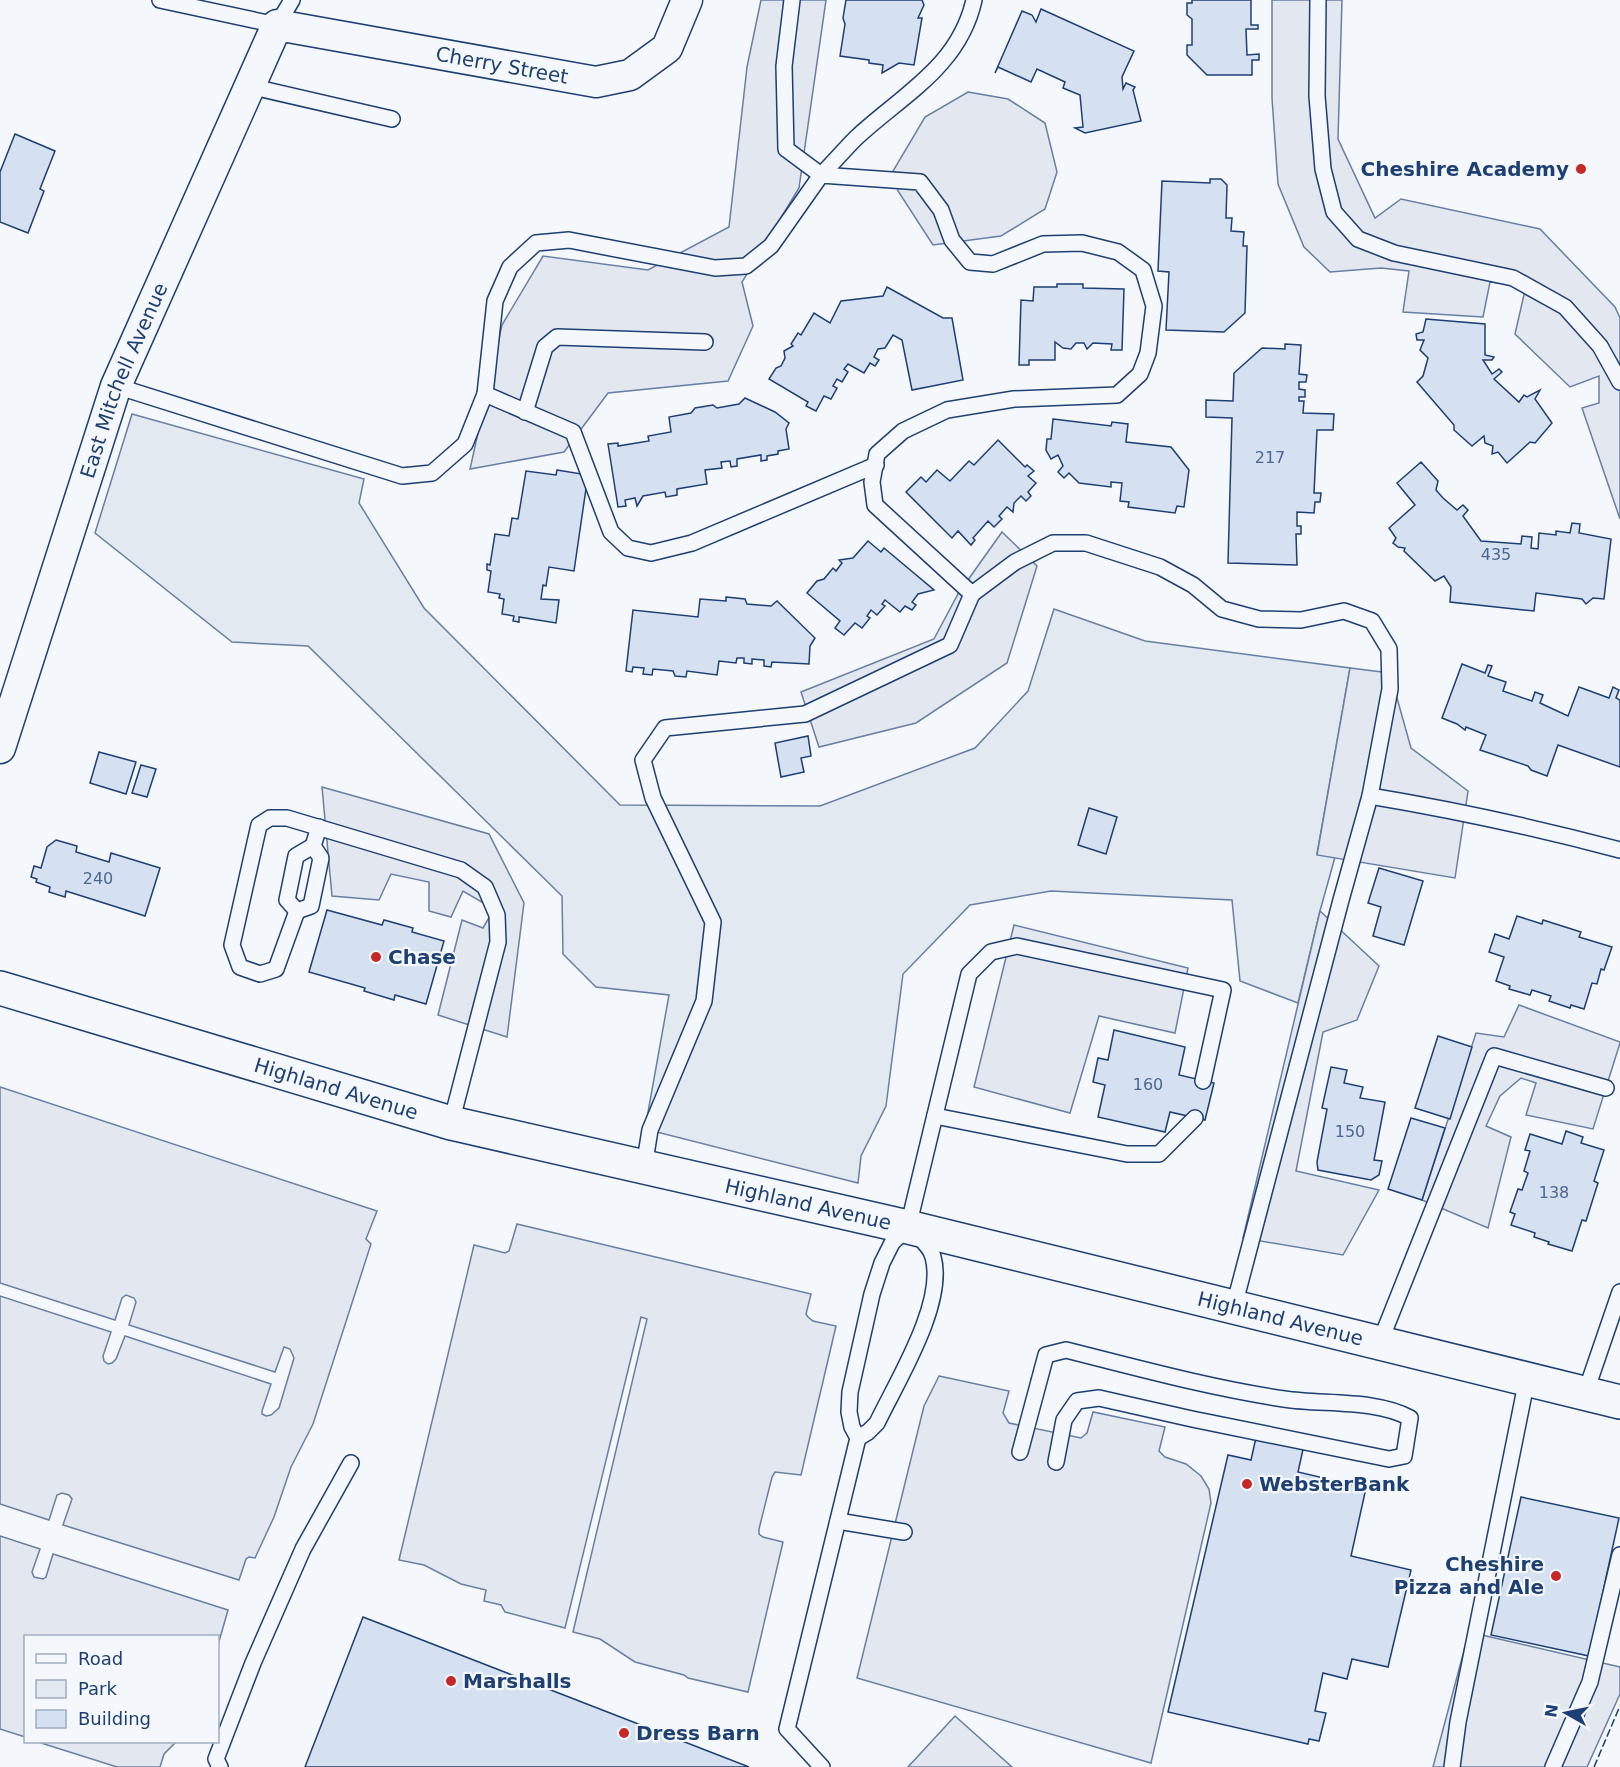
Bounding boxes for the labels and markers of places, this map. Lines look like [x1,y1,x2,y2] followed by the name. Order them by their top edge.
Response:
[1361,157,1569,181] place label: Cheshire Academy
[1574,162,1588,176] marker: Cheshire Academy
[388,945,456,969] place label: Chase
[369,950,383,964] marker: Chase
[1259,1472,1410,1496] place label: WebsterBank
[1240,1477,1254,1491] marker: WebsterBank
[1394,1552,1544,1599] place label: Cheshire Pizza and Ale
[1549,1569,1563,1583] marker: Cheshire Pizza and Ale
[463,1669,572,1693] place label: Marshalls
[444,1674,458,1688] marker: Marshalls
[636,1721,760,1745] place label: Dress Barn
[617,1726,631,1740] marker: Dress Barn

